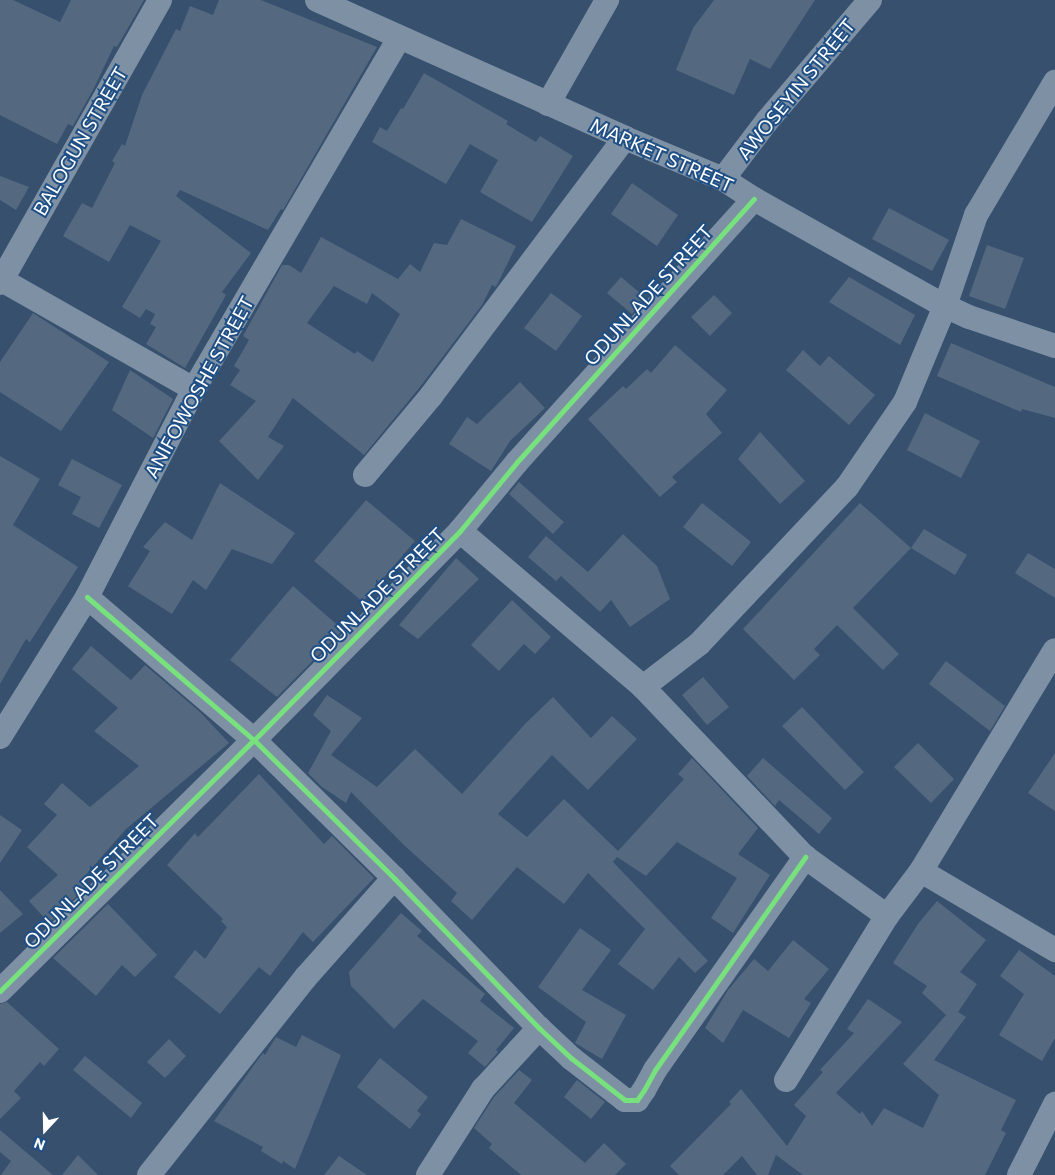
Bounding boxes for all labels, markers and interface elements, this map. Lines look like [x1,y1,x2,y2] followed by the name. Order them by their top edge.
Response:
[732,14,860,164] street label: AWOSEYIN STREET
[28,63,132,219] street label: BALOGUN STREET
[587,113,737,197] street label: MARKET STREET
[579,220,717,370] street label: ODUNLADE STREET
[140,292,258,482] street label: ANIFOWOSHE STREET
[305,523,449,667] street label: ODUNLADE STREET
[19,809,163,953] street label: ODUNLADE STREET
[20,1105,70,1155] north arrow
[31,1135,47,1154] text: N

